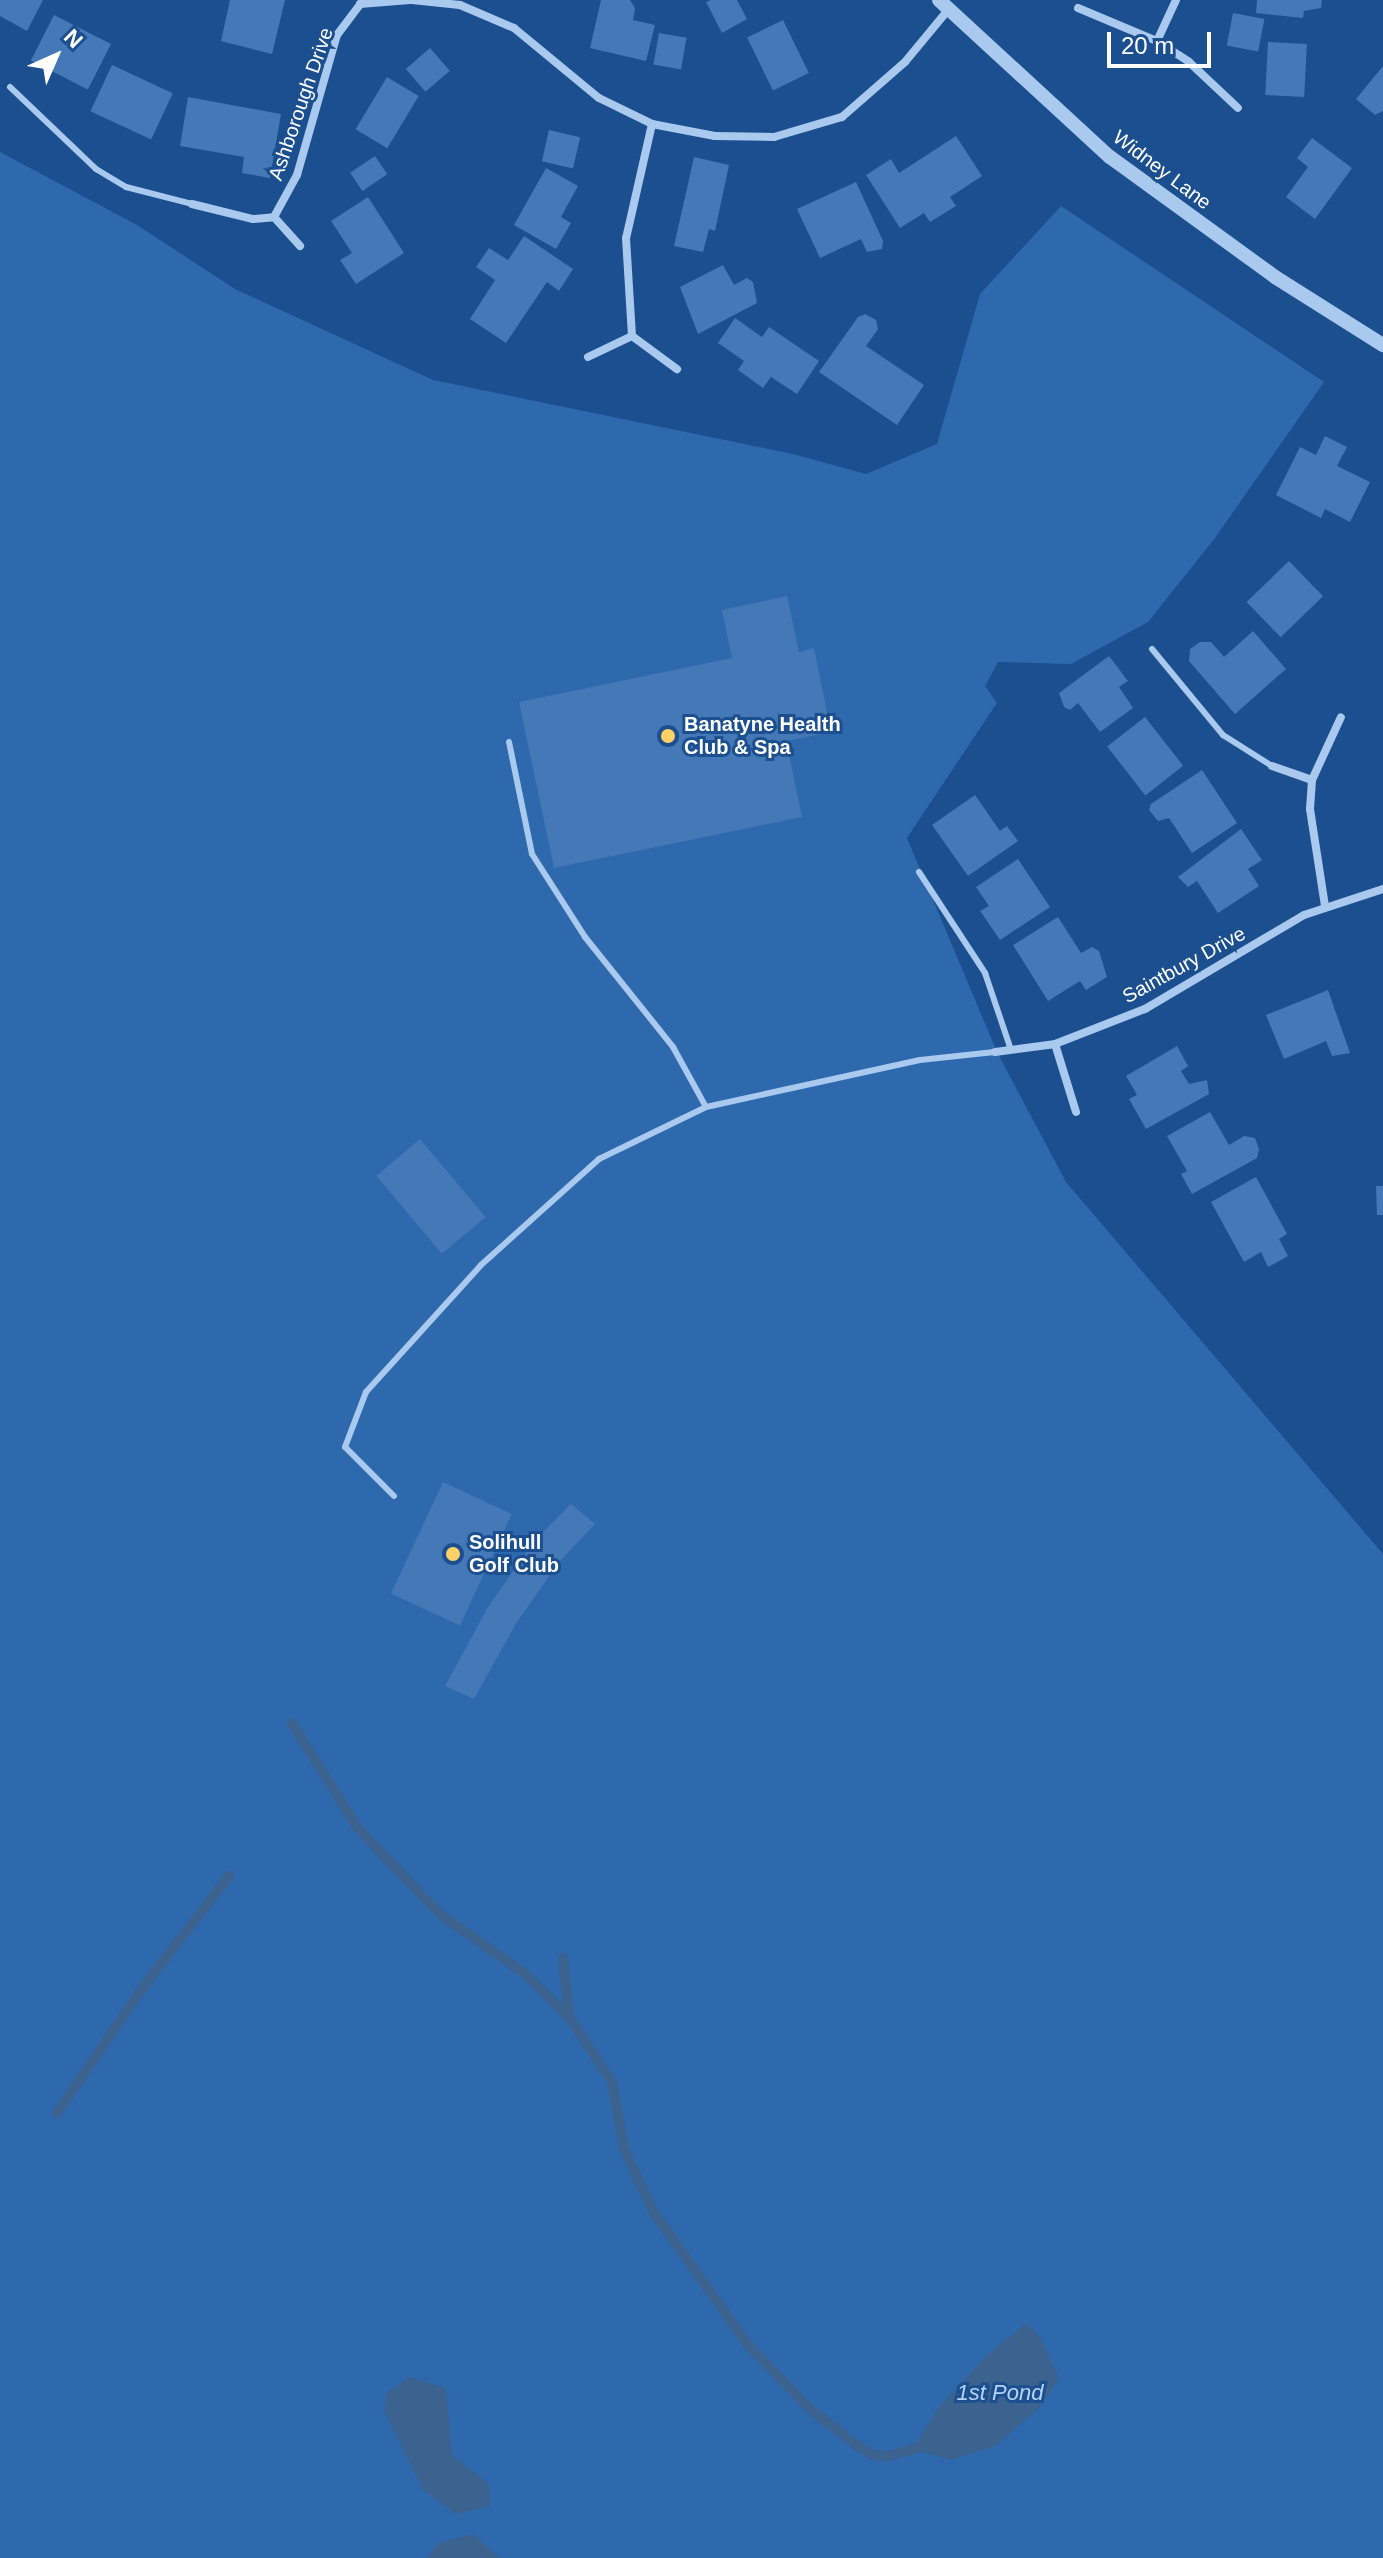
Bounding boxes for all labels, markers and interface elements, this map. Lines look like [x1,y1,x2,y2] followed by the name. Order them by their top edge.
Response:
[16,16,96,96] north arrow
[1111,16,1215,66] scale bar
[59,24,88,53] text: N
[264,24,338,184] street label: Ashborough Drive
[1121,32,1174,59] text: 20 m
[1108,125,1216,215] street label: Widney Lane
[684,712,841,759] place label: Banatyne Health Club & Spa
[659,727,677,745] marker: Banatyne Health Club & Spa
[1118,921,1250,1009] street label: Saintbury Drive
[469,1530,559,1577] place label: Solihull Golf Club
[444,1545,462,1563] marker: Solihull Golf Club
[957,2380,1043,2406] water label: 1st Pond

